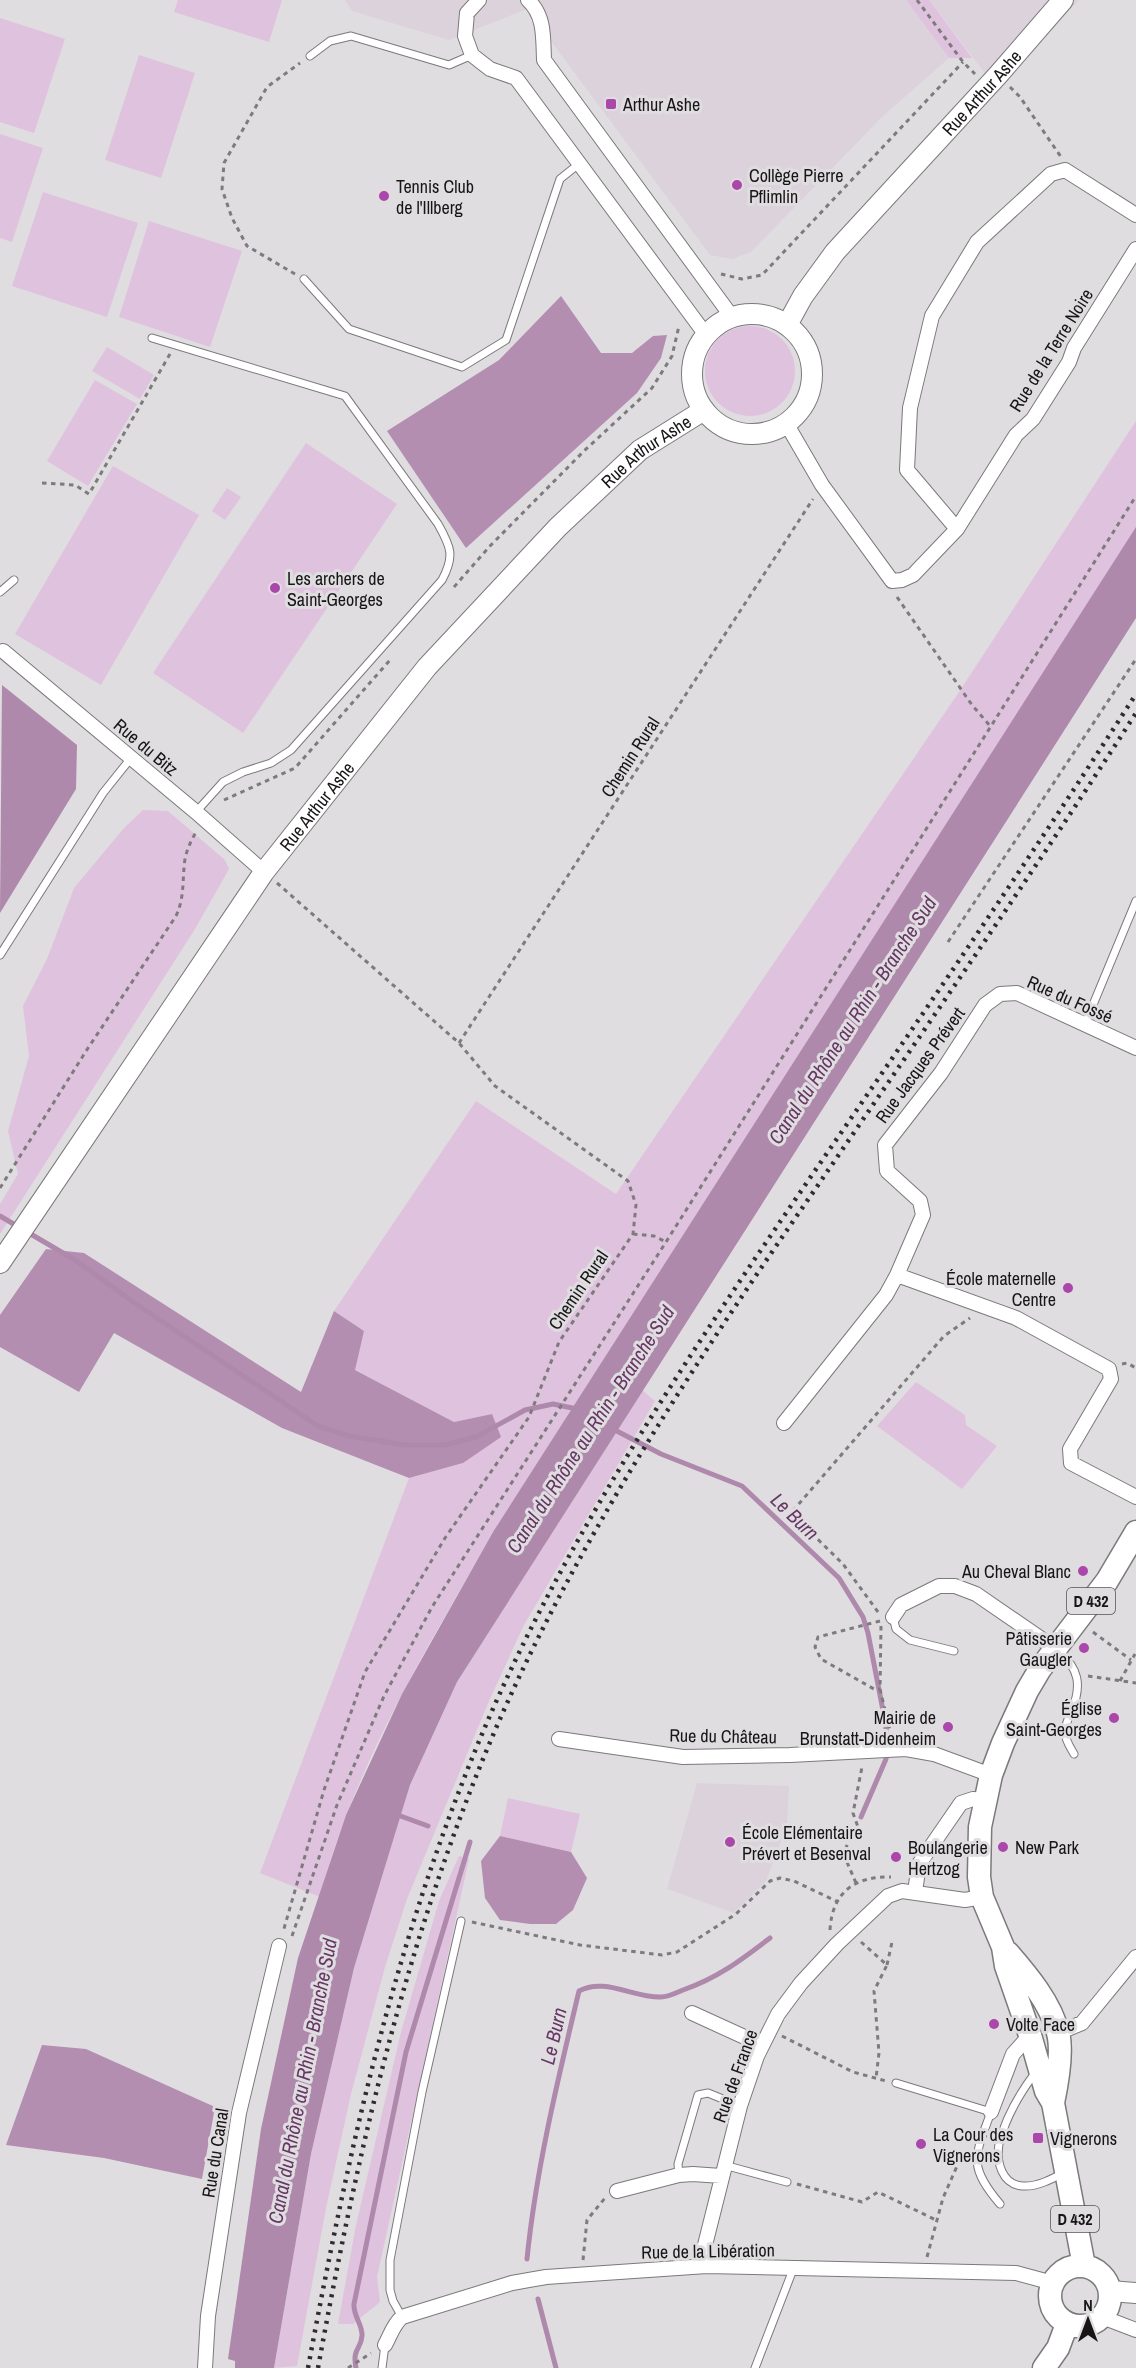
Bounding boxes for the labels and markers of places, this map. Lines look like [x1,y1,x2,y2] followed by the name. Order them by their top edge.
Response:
[622,92,700,117] place label: Arthur Ashe
[604,97,618,111] marker: Arthur Ashe
[749,163,843,209] place label: Collège Pierre Pflimlin
[396,174,474,220] place label: Tennis Club de l'Illberg
[730,178,744,192] marker: Collège Pierre Pflimlin
[377,189,391,203] marker: Tennis Club de l'Illberg
[287,566,385,612] place label: Les archers de Saint-Georges
[268,581,282,595] marker: Les archers de Saint-Georges
[946,1266,1056,1312] place label: École maternelle Centre
[1061,1281,1075,1295] marker: École maternelle Centre
[961,1559,1071,1584] place label: Au Cheval Blanc
[1076,1564,1090,1578] marker: Au Cheval Blanc
[1006,1626,1072,1672] place label: Pâtisserie Gaugler
[1077,1641,1091,1655] marker: Pâtisserie Gaugler
[1006,1696,1102,1742] place label: Église Saint-Georges
[800,1705,936,1751] place label: Mairie de Brunstatt-Didenheim
[1107,1711,1121,1725] marker: Église Saint-Georges
[941,1720,955,1734] marker: Mairie de Brunstatt-Didenheim
[742,1820,871,1866] place label: École Elémentaire Prévert et Besenval
[723,1835,737,1849] marker: École Elémentaire Prévert et Besenval
[908,1835,988,1881] place label: Boulangerie Hertzog
[1015,1835,1080,1860] place label: New Park
[996,1840,1010,1854] marker: New Park
[889,1850,903,1864] marker: Boulangerie Hertzog
[1006,2012,1075,2037] place label: Volte Face
[987,2017,1001,2031] marker: Volte Face
[933,2122,1013,2168] place label: La Cour des Vignerons
[1050,2126,1117,2151] place label: Vignerons
[1031,2131,1045,2145] marker: Vignerons
[914,2137,928,2151] marker: La Cour des Vignerons

